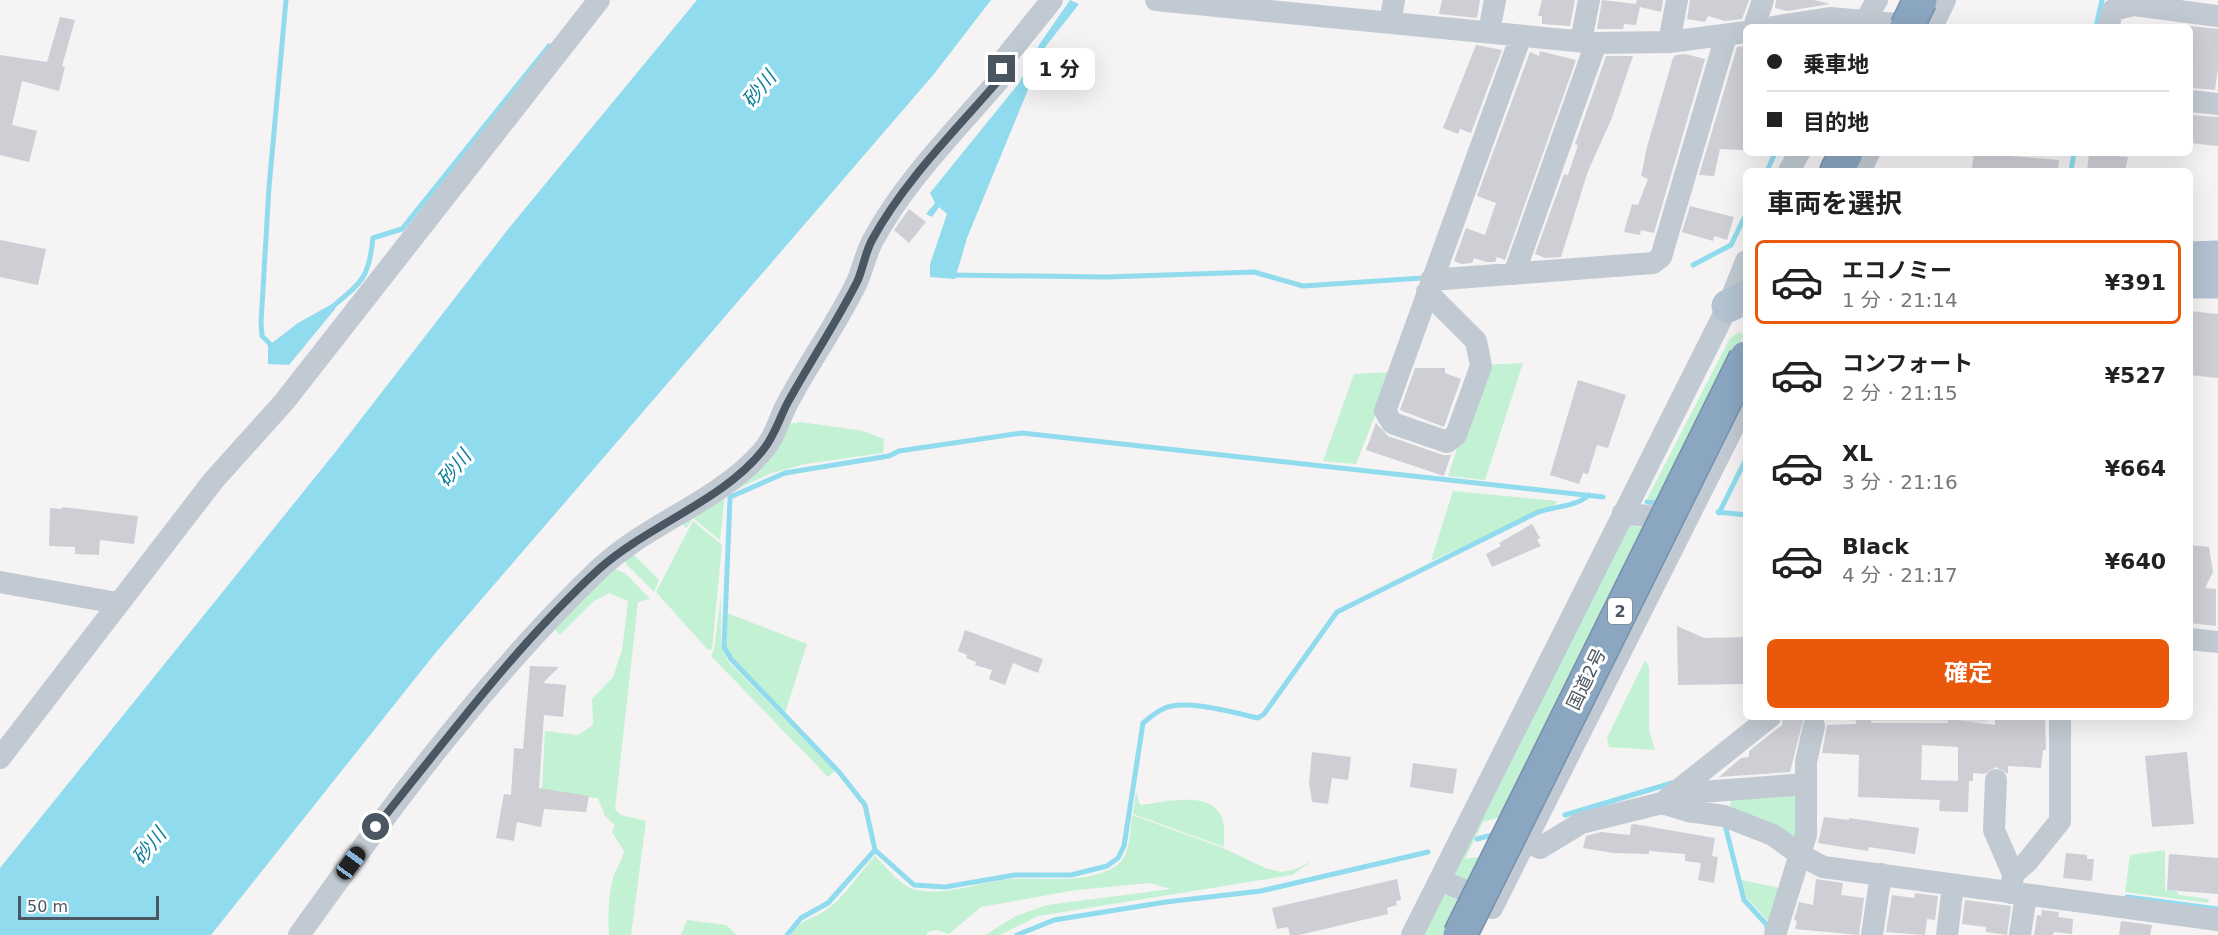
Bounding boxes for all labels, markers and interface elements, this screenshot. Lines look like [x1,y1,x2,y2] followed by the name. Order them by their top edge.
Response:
[1023,48,1095,90] callout: 1 分
[1803,52,1869,77] text: 乗車地
[988,55,1015,82] route end
[1039,57,1079,81] text: 1 分
[737,64,782,112] water label: 砂川
[1803,110,1869,135] text: 目的地
[1767,188,1902,219] text: 車両を選択
[1770,255,1824,309] icon: car
[1842,258,1952,283] text: エコノミー
[2105,270,2166,295] text: ¥391
[1842,288,1958,312] text: 1 分 · 21:14
[1770,348,1824,402] icon: car
[1842,351,1973,376] text: コンフォート
[2105,363,2166,388] text: ¥527
[1842,381,1958,405] text: 2 分 · 21:15
[1770,441,1824,495] icon: car
[1842,441,1873,466] text: XL
[432,443,477,491] water label: 砂川
[2105,456,2166,481] text: ¥664
[1842,470,1958,494] text: 3 分 · 21:16
[1770,534,1824,588] icon: car
[1842,534,1909,559] text: Black
[2105,549,2166,574] text: ¥640
[1842,563,1958,587] text: 4 分 · 21:17
[1608,598,1632,624] road number: 2
[1767,639,2169,708] button: 確定
[1562,645,1610,713] street label: 国道2号
[362,813,389,840] route start
[127,821,172,869] water label: 砂川
[333,843,369,883] car
[18,893,159,920] scale bar
[27,897,68,916] text: 50 m

